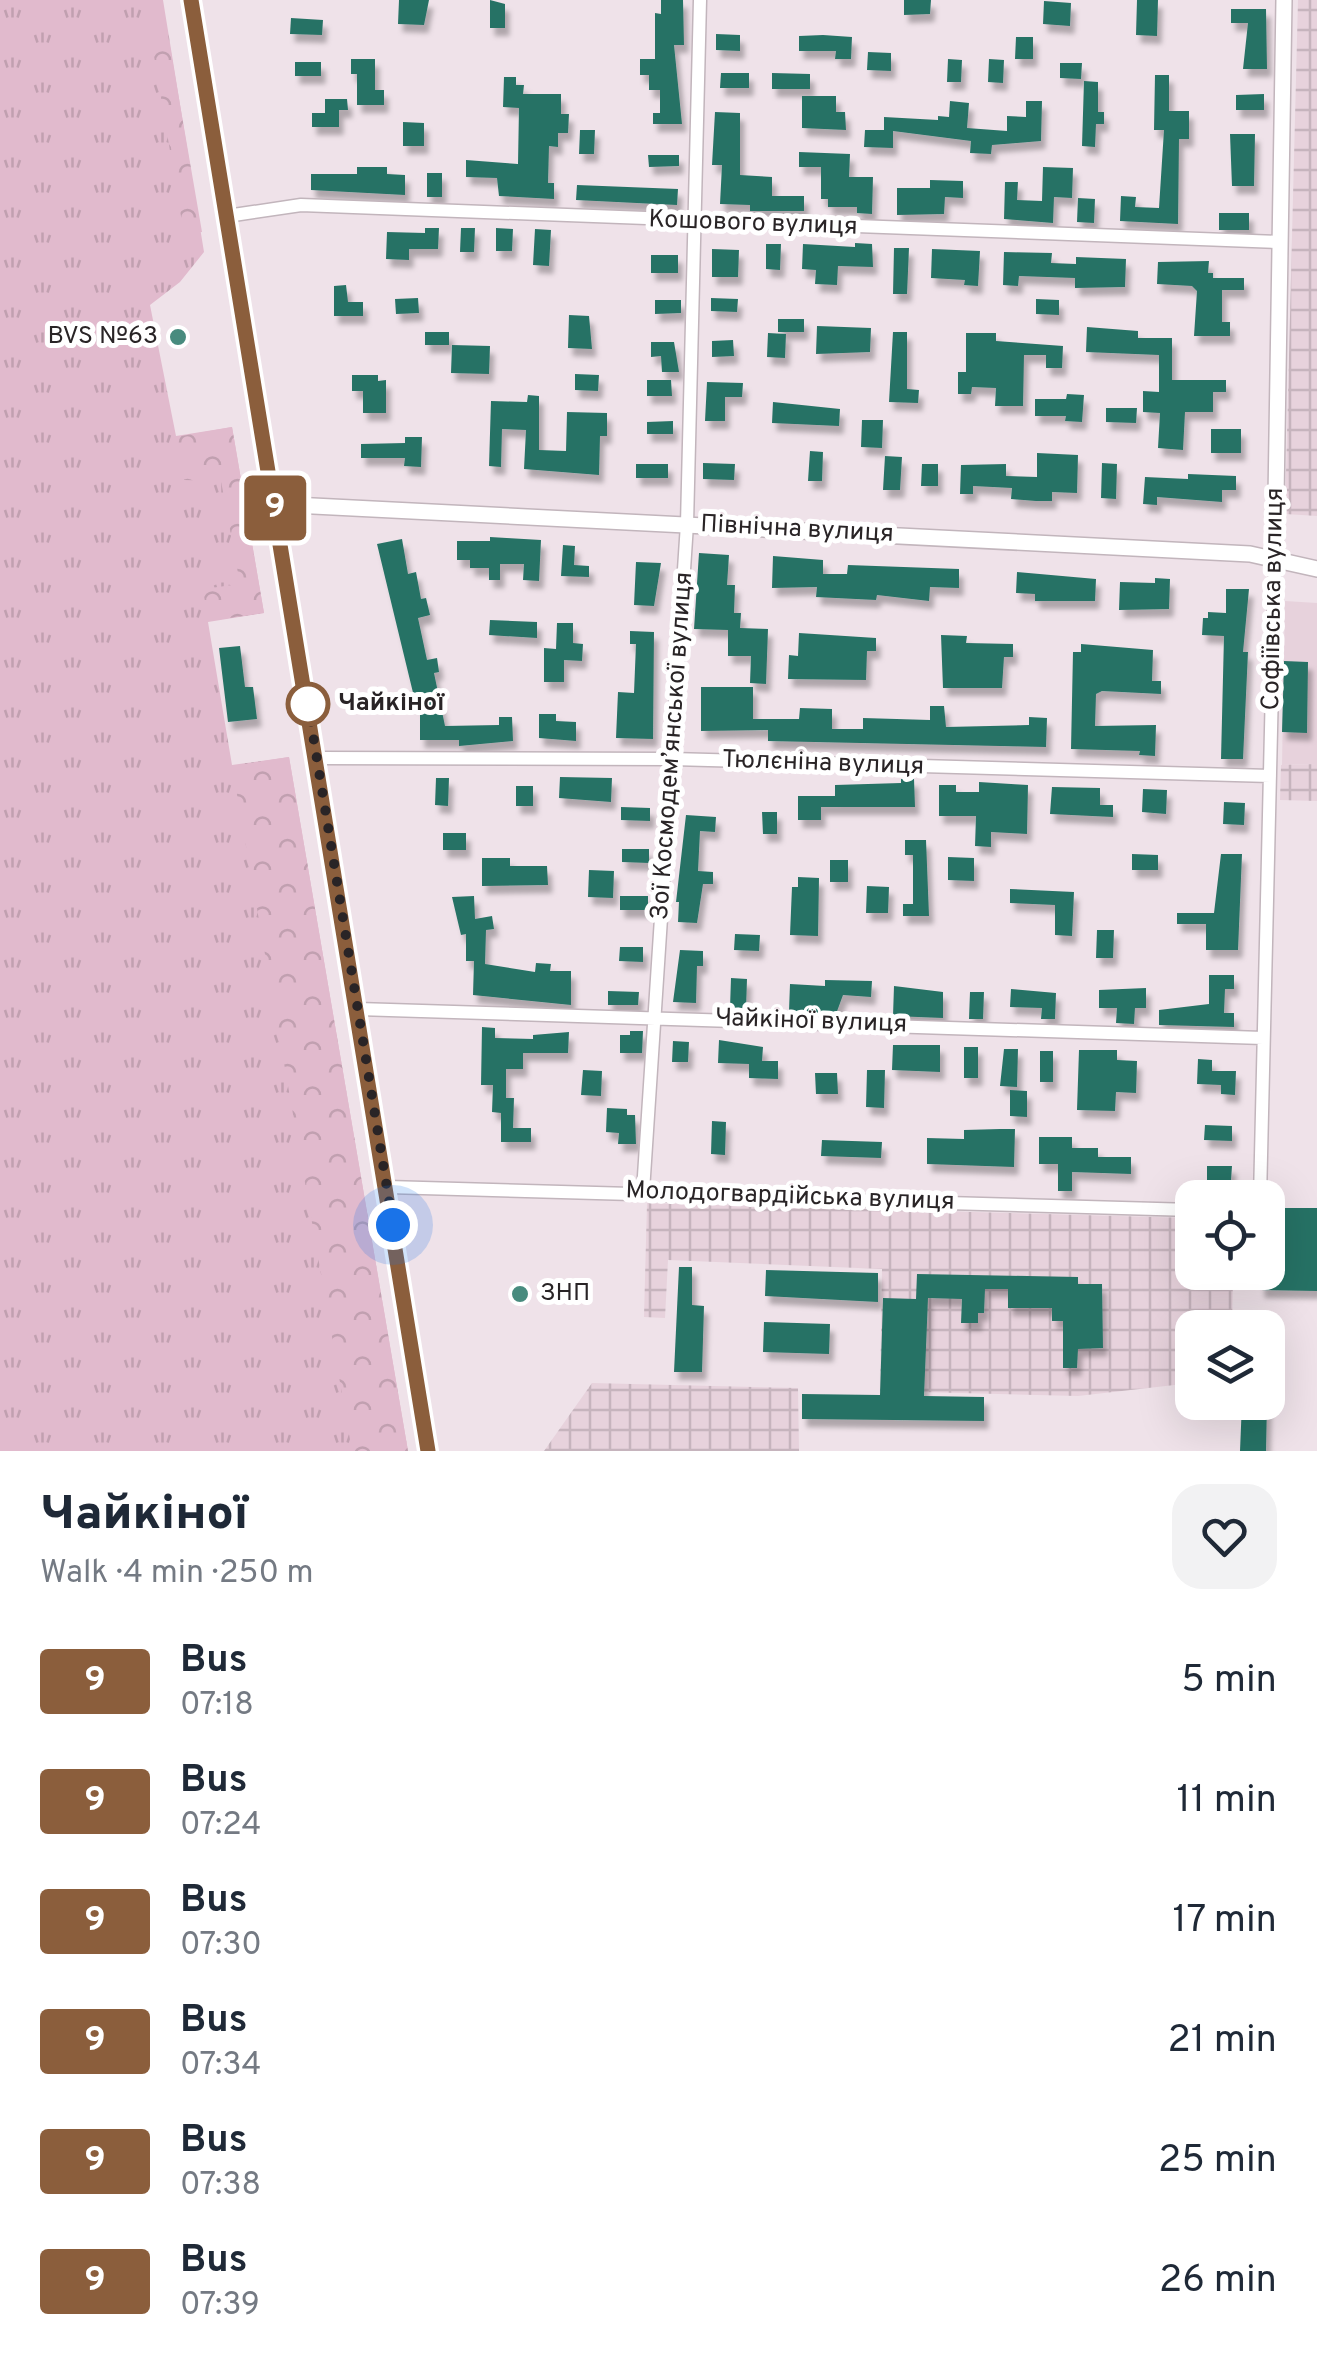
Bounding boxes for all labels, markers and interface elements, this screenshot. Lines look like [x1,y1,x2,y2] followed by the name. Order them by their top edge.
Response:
[648,204,858,244] street label: Кошового вулиця
[48,321,158,353] place label: BVS №63
[167,326,189,348] marker: BVS №63
[242,476,308,540] line badge: 9
[264,486,286,530] text: 9
[1256,487,1292,711] street label: Софіївська вулиця
[700,509,894,551] street label: Північна вулиця
[645,571,701,921] street label: Зої Космодем’янської вулиця
[287,683,329,725] marker: Чайкіної
[338,688,445,720] place label: Чайкіної
[721,744,925,784] street label: Тюлєніна вулиця
[714,1003,908,1041] street label: Чайкіної вулиця
[625,1175,955,1219] street label: Молодогвардійська вулиця
[1175,1180,1285,1420] map controls
[1175,1180,1285,1290] button: locate
[368,1200,418,1250] your location
[540,1278,590,1310] place label: ЗНП
[509,1283,531,1305] marker: ЗНП
[1175,1310,1285,1420] button: layers
[1172,1484,1277,1589] button: heart
[40,1486,248,1546] text: Чайкіної
[40,1554,314,1594] text: Walk · 4 min · 250 m
[180,1637,247,1686] text: Bus
[1181,1657,1277,1706] text: 5 min
[84,1659,106,1703] text: 9
[180,1686,254,1726] text: 07:18
[180,1757,247,1806] text: Bus
[1176,1777,1277,1826] text: 11 min
[84,1779,106,1823] text: 9
[180,1806,261,1846] text: 07:24
[180,1877,247,1926] text: Bus
[1172,1897,1277,1946] text: 17 min
[84,1899,106,1943] text: 9
[180,1926,262,1966] text: 07:30
[180,1997,247,2046] text: Bus
[1167,2017,1277,2066] text: 21 min
[84,2019,106,2063] text: 9
[180,2046,261,2086] text: 07:34
[180,2117,247,2166] text: Bus
[1158,2137,1277,2186] text: 25 min
[84,2139,106,2183] text: 9
[180,2166,261,2206] text: 07:38
[180,2237,247,2286] text: Bus
[1159,2257,1277,2306] text: 26 min
[84,2259,106,2303] text: 9
[180,2286,260,2326] text: 07:39

